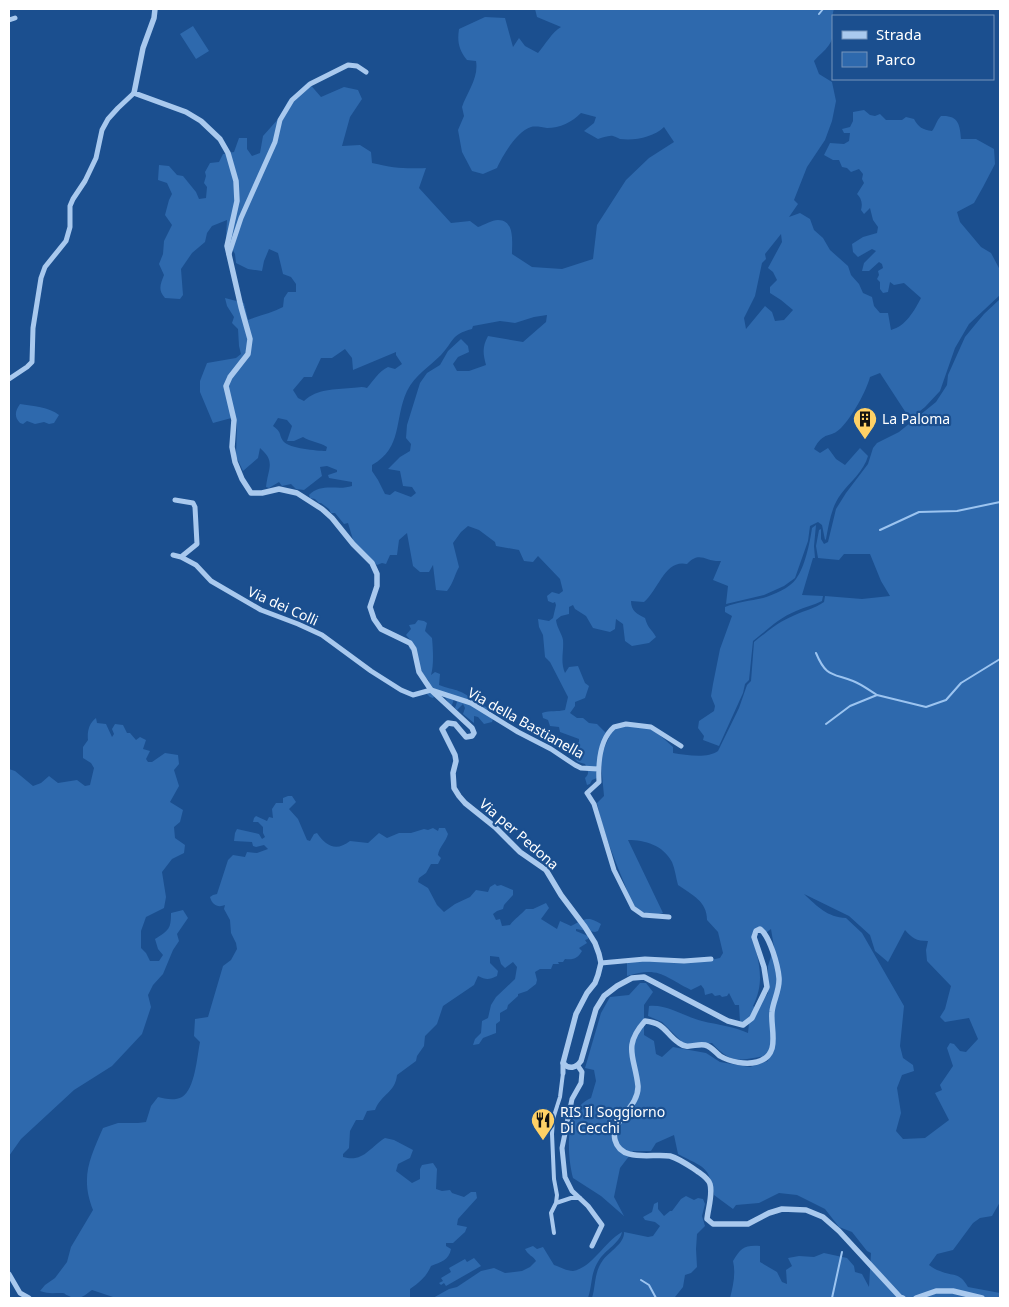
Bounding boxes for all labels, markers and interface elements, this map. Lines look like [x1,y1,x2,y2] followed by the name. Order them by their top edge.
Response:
[832,15,994,80] legend
[876,24,922,44] text: Strada
[876,49,916,69] text: Parco
[852,406,878,440] building icon: La Paloma
[882,409,950,428] place label: La Paloma
[245,582,322,630] street label: Via dei Colli
[465,683,588,763] street label: Via della Bastianella
[476,794,563,873] street label: Via per Pedona
[560,1102,665,1137] place label: RIS Il Soggiorno Di Cecchi
[530,1107,556,1141] restaurant icon: RIS Il Soggiorno Di Cecchi

